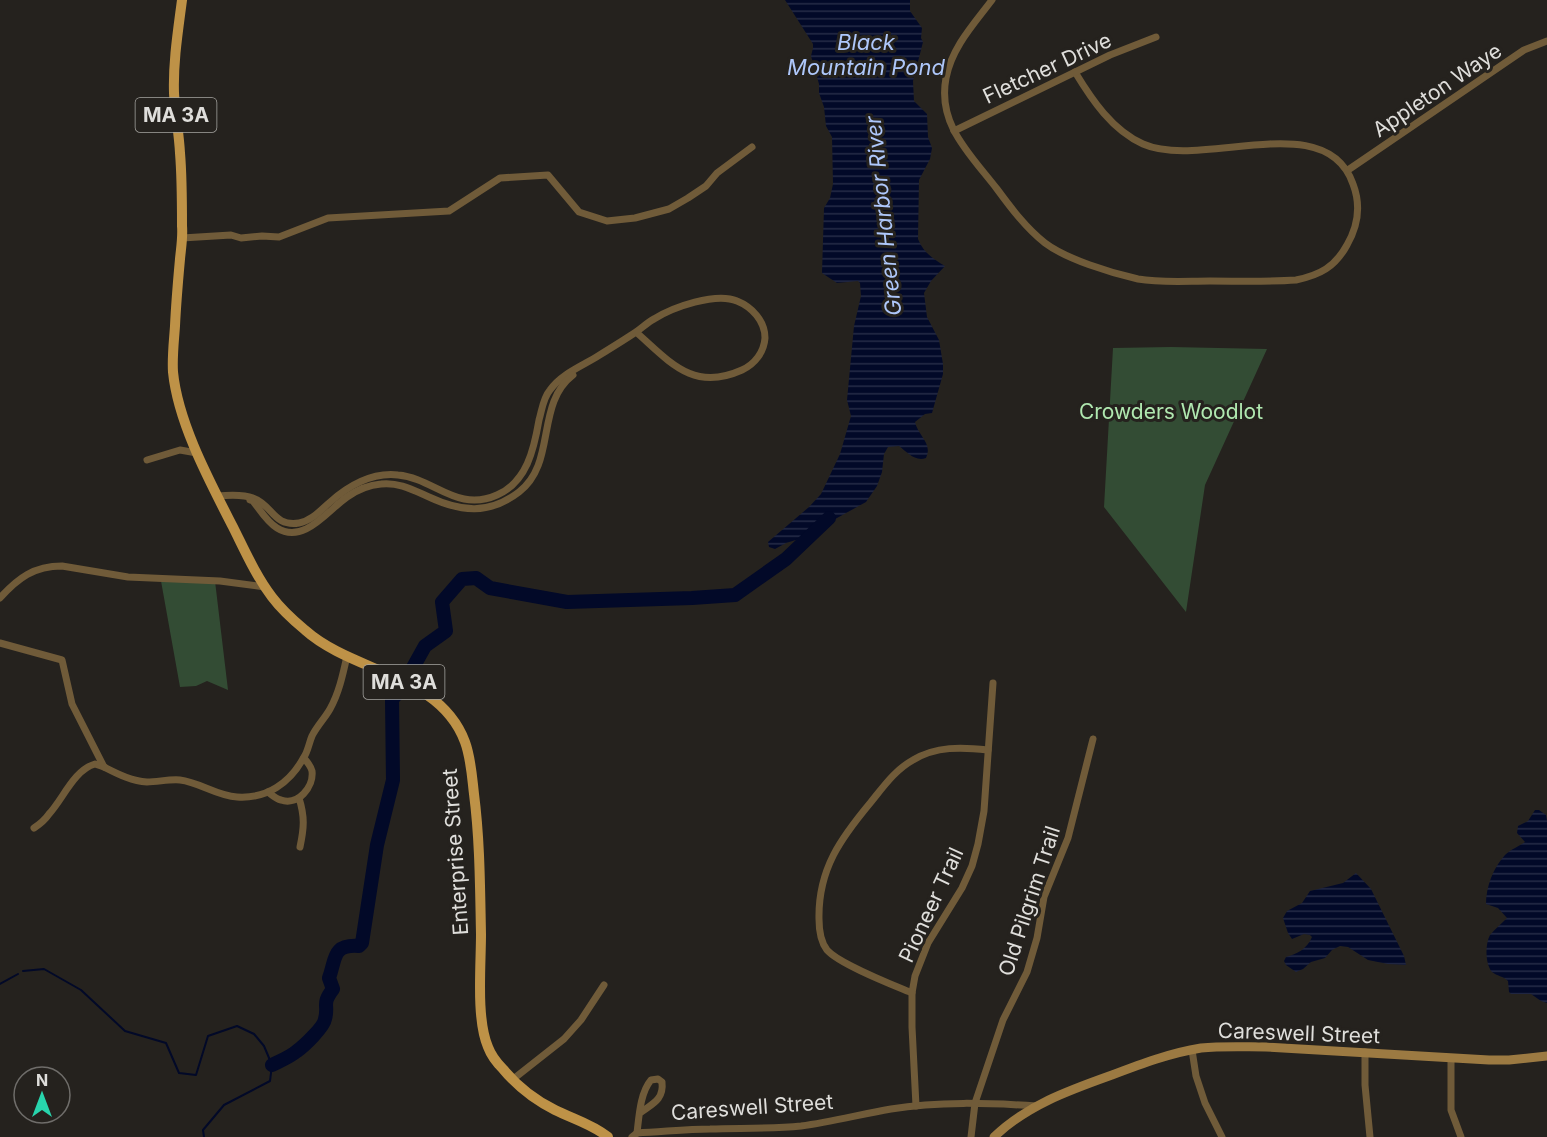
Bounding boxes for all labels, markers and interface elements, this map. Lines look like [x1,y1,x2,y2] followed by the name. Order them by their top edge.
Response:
[979,27,1115,109] street label: Fletcher Drive
[787,29,945,80] water label: Black Mountain Pond
[1368,38,1506,142] street label: Appleton Waye
[136,98,216,132] road number: MA 3A
[859,114,906,317] water label: Green Harbor River
[1079,399,1263,424] park label: Crowders Woodlot
[364,665,444,699] road number: MA 3A
[437,768,473,936] street label: Enterprise Street
[993,823,1065,979] street label: Old Pilgrim Trail
[893,844,969,966] street label: Pioneer Trail
[1217,1018,1381,1048] street label: Careswell Street
[12,1065,72,1125] north arrow
[36,1070,48,1090] text: N
[670,1089,834,1125] street label: Careswell Street

